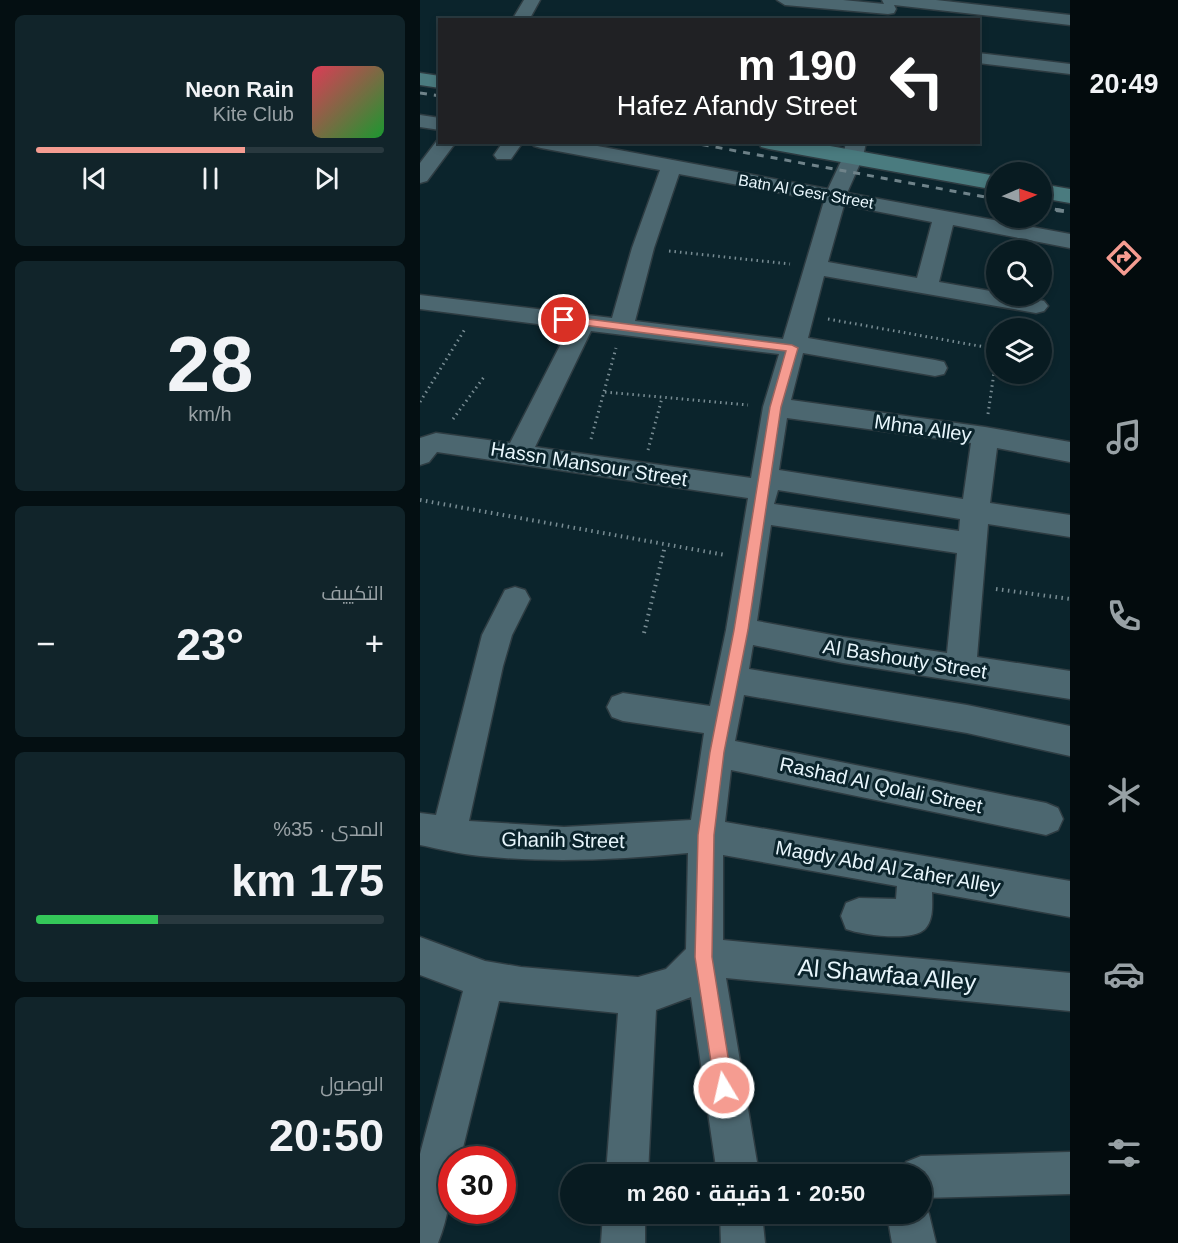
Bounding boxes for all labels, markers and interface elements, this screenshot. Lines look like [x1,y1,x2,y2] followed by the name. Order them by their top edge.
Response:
[738,42,857,89] text: 190 m
[878,42,956,120] icon: left
[1089,69,1159,99] text: 20:49
[185,77,294,102] text: Neon Rain
[617,91,857,121] text: Hafez Afandy Street
[213,103,294,125] text: Kite Club
[78,162,111,195] icon: previous
[194,162,227,195] icon: pause
[310,162,343,195] icon: next
[986,162,1052,228] north arrow
[986,162,1052,384] map controls
[737,171,875,212] street label: Batn Al Gesr Street
[1103,237,1145,279] icon: directions
[986,240,1052,306] button: search
[538,294,589,345] pin
[547,303,580,336] icon: arrive
[986,318,1052,384] button: layers
[167,320,253,408] text: 28
[188,403,232,425] text: km/h
[873,410,973,446] street label: Mhna Alley
[1103,416,1145,458] icon: music
[489,438,689,490] street label: Hassn Mansour Street
[321,582,384,604] text: التكييف
[1103,595,1145,637] icon: phone
[176,619,244,670] text: 23°
[36,625,55,662] text: −
[365,625,384,662] text: +
[821,635,989,683] street label: Al Bashouty Street
[778,753,985,817] street label: Rashad Al Qolali Street
[1103,774,1145,816] icon: climate
[273,818,384,840] text: المدى · 35%
[501,828,625,852] street label: Ghanih Street
[774,836,1002,898] street label: Magdy Abd Al Zaher Alley
[231,855,384,906] text: 175 km
[797,953,977,996] street label: Al Shawfaa Alley
[1103,953,1145,995] icon: car
[692,1056,756,1120] position arrow
[320,1073,384,1095] text: الوصول
[269,1110,384,1161] text: 20:50
[1103,1132,1145,1174] icon: filters
[438,1146,516,1224] speed limit sign: 30
[627,1181,865,1206] text: 20:50 · 1 دقيقة · 260 m

